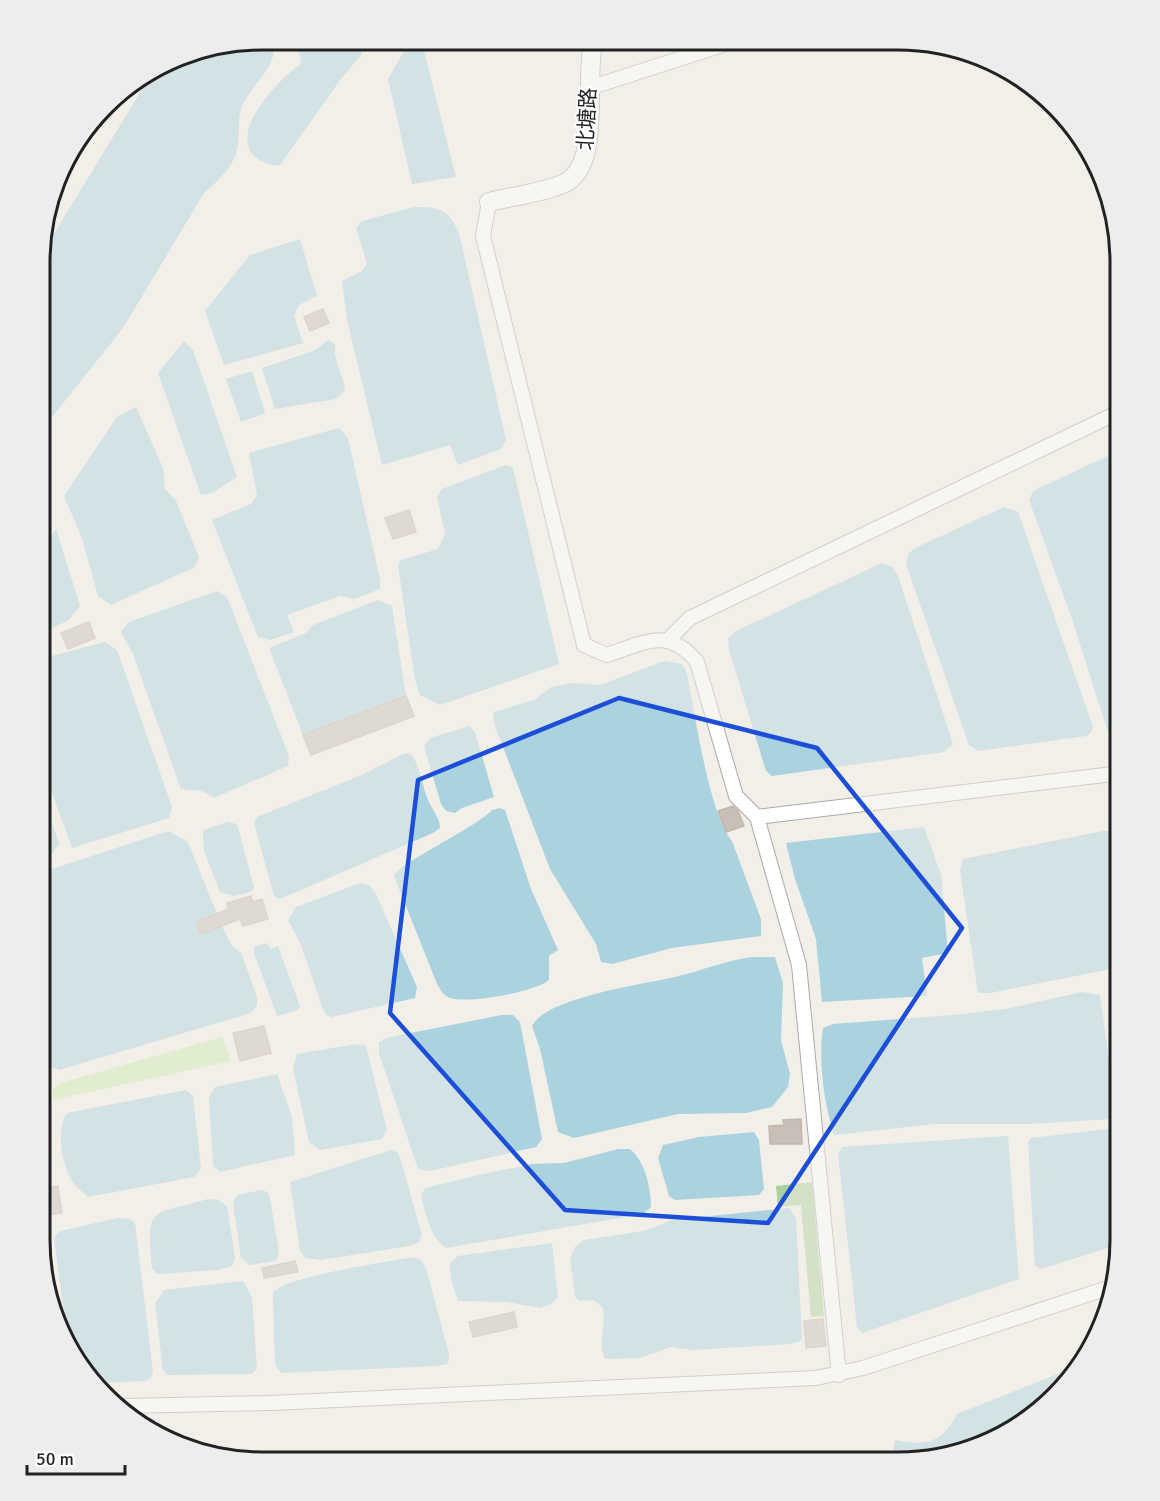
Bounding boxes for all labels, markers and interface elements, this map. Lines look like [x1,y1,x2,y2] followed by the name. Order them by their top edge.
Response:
[572,87,602,151] street label: 北塘路
[27,1438,124,1476] scale bar
[36,1448,74,1470] text: 50 m

